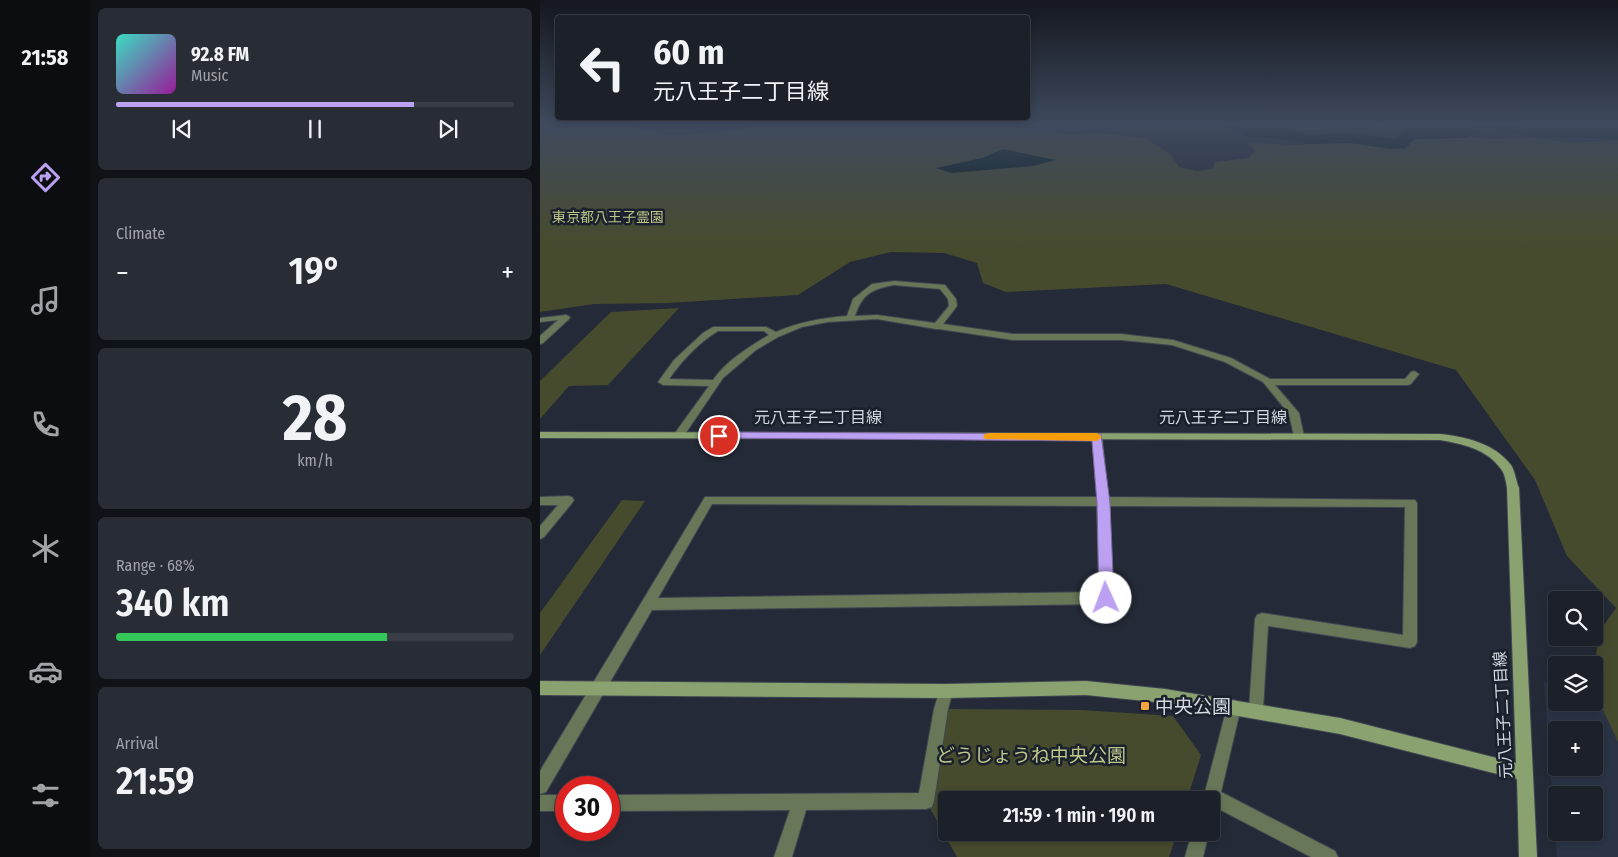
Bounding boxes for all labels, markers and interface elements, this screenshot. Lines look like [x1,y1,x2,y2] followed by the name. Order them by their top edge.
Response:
[653,31,724,73] text: 60 m
[570,35,635,100] icon: left
[191,43,249,66] text: 92.8 FM
[22,44,68,71] text: 21:58
[191,66,228,85] text: Music
[653,78,829,105] text: 元八王子二丁目線
[168,115,196,143] icon: previous
[301,115,329,143] icon: pause
[434,115,462,143] icon: next
[28,160,63,195] icon: directions
[552,209,664,226] park label: 東京都八王子霊園
[116,224,165,243] text: Climate
[288,248,341,294] text: 19°
[116,256,129,289] text: −
[501,256,514,289] text: +
[28,283,63,318] icon: music
[283,379,347,457] text: 28
[28,407,63,442] icon: phone
[754,408,882,427] street label: 元八王子二丁目線
[1159,408,1287,427] street label: 元八王子二丁目線
[698,415,740,457] pin
[705,422,733,450] icon: arrive
[297,451,333,470] text: km/h
[28,531,63,566] icon: climate
[116,556,195,575] text: Range · 68%
[1079,571,1131,623] position arrow
[116,580,230,626] text: 340 km
[1548,591,1603,841] map controls
[1548,591,1603,646] button: search
[1490,651,1516,779] street label: 元八王子二丁目線
[28,654,63,689] icon: car
[1548,656,1603,711] button: layers
[1155,695,1231,718] place label: 中央公園
[1139,700,1151,712] marker: 中央公園
[1548,721,1603,776] button: +
[116,734,158,753] text: Arrival
[936,744,1126,767] park label: どうじょうね中央公園
[116,758,195,804] text: 21:59
[555,776,620,841] speed limit sign: 30
[28,778,63,813] icon: filters
[1548,786,1603,841] button: −
[1003,804,1155,827] text: 21:59 · 1 min · 190 m

